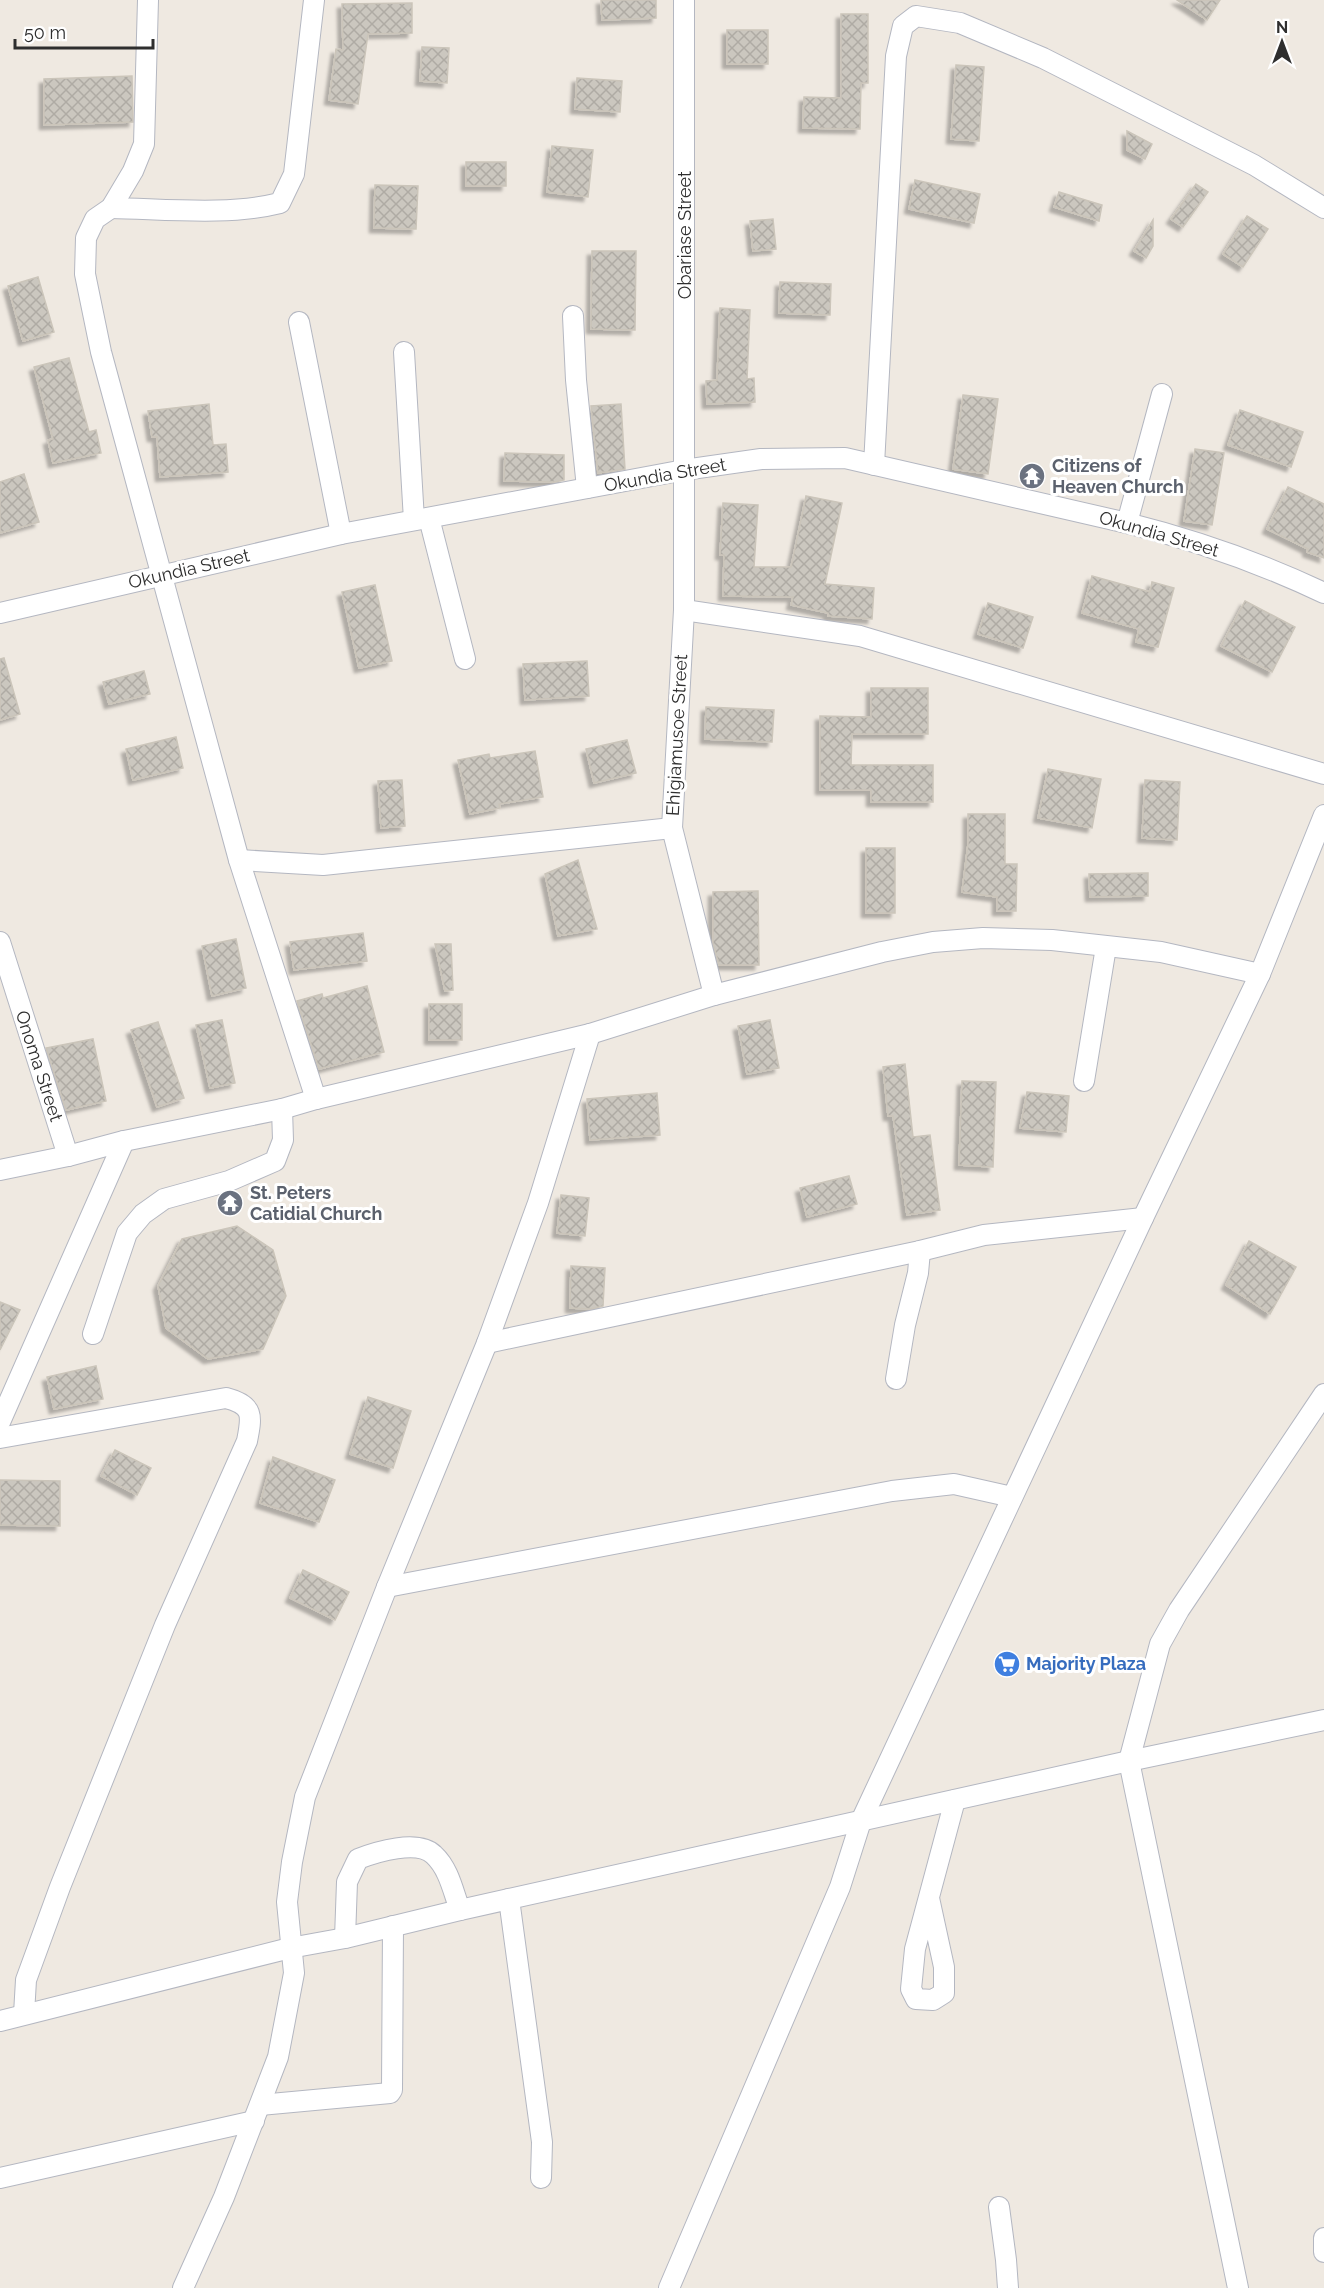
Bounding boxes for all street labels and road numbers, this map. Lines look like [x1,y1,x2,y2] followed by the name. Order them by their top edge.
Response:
[674,171,695,299] street label: Obariase Street
[602,453,728,496] street label: Okundia Street
[1097,506,1221,561] street label: Okundia Street
[126,544,252,593] street label: Okundia Street
[662,654,691,816] street label: Ehigiamusoe Street
[12,1008,67,1124] street label: Onoma Street

